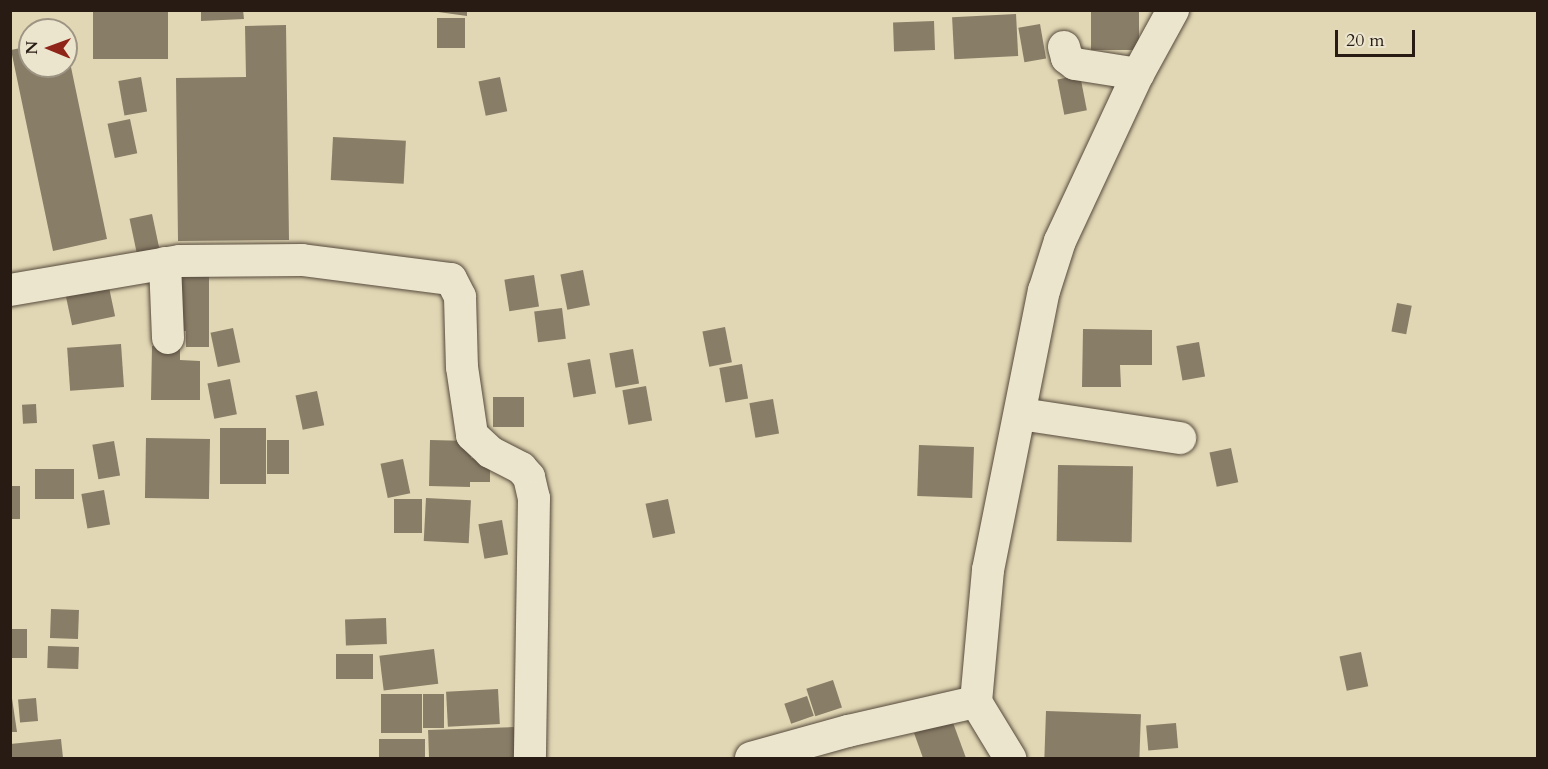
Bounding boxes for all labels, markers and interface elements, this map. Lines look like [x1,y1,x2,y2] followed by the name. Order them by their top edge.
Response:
[18,18,78,78] north arrow
[1338,18,1418,56] scale bar
[1346,28,1385,53] text: 20 m
[21,41,43,55] text: N

